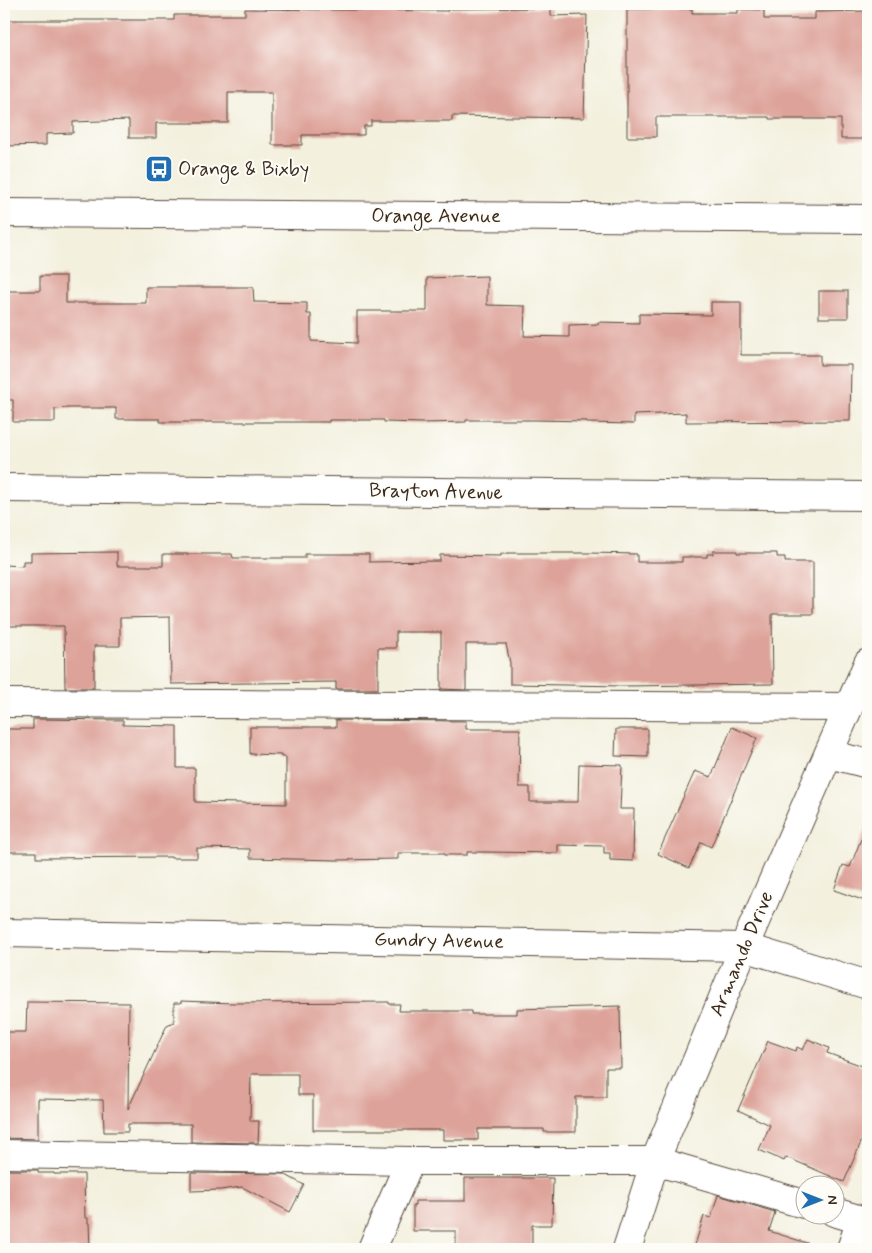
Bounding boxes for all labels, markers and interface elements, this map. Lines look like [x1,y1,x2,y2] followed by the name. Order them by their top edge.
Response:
[144,154,174,184] bus stop icon: Orange & Bixby
[178,156,309,184] place label: Orange & Bixby
[371,203,501,231] street label: Orange Avenue
[369,477,503,507] street label: Brayton Avenue
[704,887,780,1021] street label: Armando Drive
[374,926,504,956] street label: Gundry Avenue
[794,1176,844,1226] north arrow
[823,1195,841,1205] text: N

